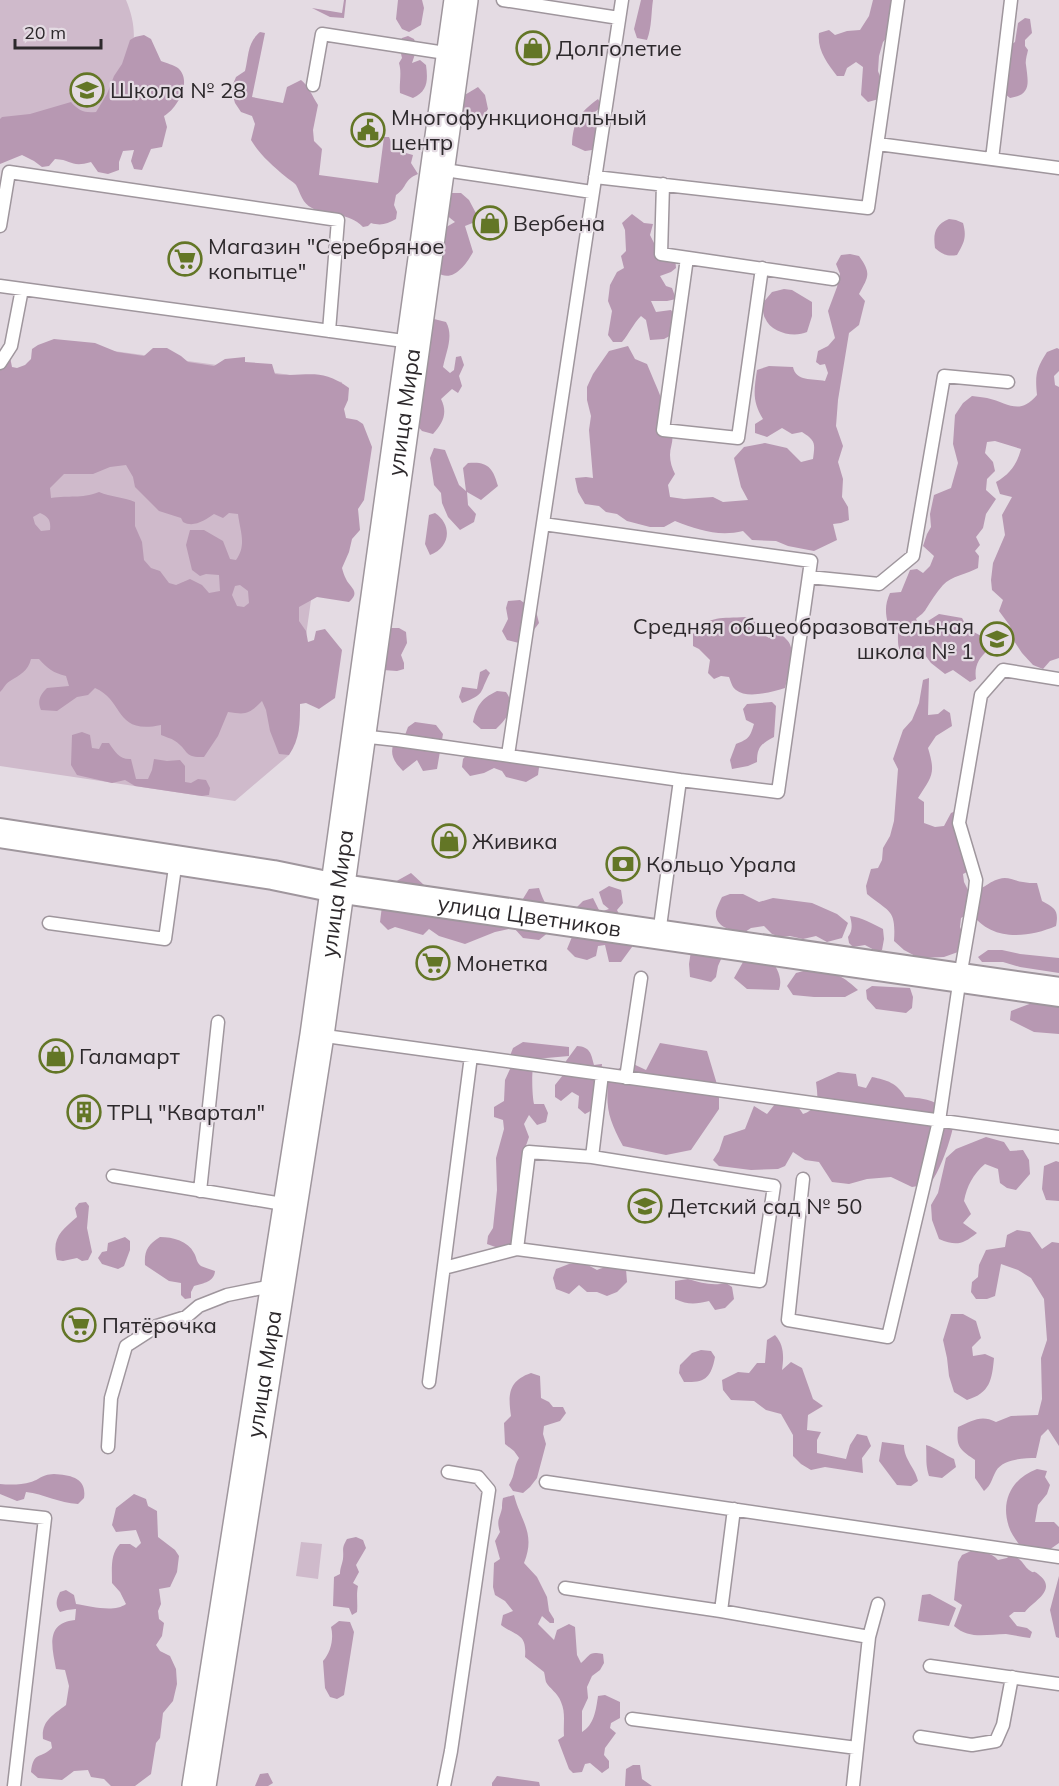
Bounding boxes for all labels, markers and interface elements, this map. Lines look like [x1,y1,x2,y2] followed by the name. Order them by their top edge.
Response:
[15,12,100,50] scale bar
[24,21,66,44] text: 20 m
[515,30,551,66] shop icon: Долголетие
[556,34,682,62] place label: Долголетие
[69,72,105,108] school or university icon: Школа № 28
[110,76,246,104] place label: Школа № 28
[391,103,647,156] place label: Многофункциональный центр
[350,112,386,148] public building icon: Многофункциональный центр
[472,205,508,241] shop icon: Вербена
[513,209,605,237] place label: Вербена
[208,232,444,285] place label: Магазин "Серебряное копытце"
[167,241,203,277] supermarket icon: Магазин "Серебряное копытце"
[381,347,426,478] street label: улица Мира
[633,612,974,665] place label: Средняя общеобразовательная школа № 1
[979,621,1015,657] school or university icon: Средняя общеобразовательная школа № 1
[431,823,467,859] shop icon: Живика
[472,827,558,855] place label: Живика
[314,828,359,959] street label: улица Мира
[605,846,641,882] bank icon: Кольцо Урала
[646,850,797,878] place label: Кольцо Урала
[436,889,623,943] street label: улица Цветников
[415,945,451,981] supermarket icon: Монетка
[456,949,548,977] place label: Монетка
[38,1038,74,1074] shop icon: Галамарт
[79,1042,180,1070] place label: Галамарт
[66,1094,102,1130] building icon: ТРЦ "Квартал"
[107,1098,265,1126] place label: ТРЦ "Квартал"
[627,1188,663,1224] school or university icon: Детский сад № 50
[668,1192,862,1220] place label: Детский сад № 50
[61,1307,97,1343] supermarket icon: Пятёрочка
[240,1308,288,1440] street label: улица Мира
[102,1311,217,1339] place label: Пятёрочка

